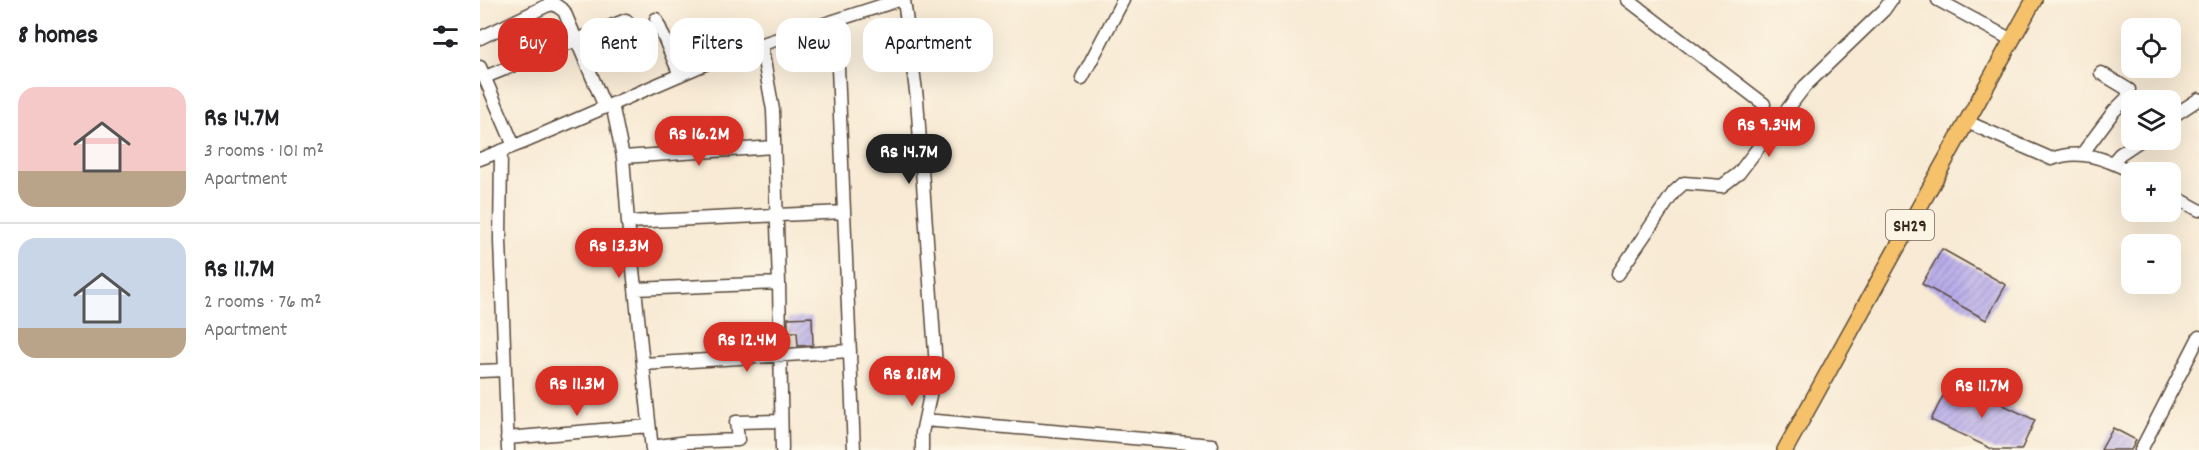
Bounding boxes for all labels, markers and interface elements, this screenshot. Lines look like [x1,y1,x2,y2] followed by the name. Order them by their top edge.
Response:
[18,18,98,55] text: 8 homes
[498,18,568,72] chip: Buy
[580,18,658,72] chip: Rent
[670,18,764,72] chip: Filters
[776,18,851,72] chip: New
[863,18,993,72] chip: Apartment
[2121,18,2181,294] map controls
[2121,18,2181,78] button: locate
[429,20,462,53] icon: filters
[2121,90,2181,150] button: layers
[204,101,280,138] text: Rs 14.7M
[1707,107,1831,158] pin: Rs 9.34M
[66,111,138,183] icon: home
[1737,112,1801,140] text: Rs 9.34M
[637,116,761,167] pin: Rs 16.2M
[669,121,729,149] text: Rs 16.2M
[847,134,971,185] pin: Rs 14.7M
[204,138,324,166] text: 3 rooms · 101 m²
[880,139,938,167] text: Rs 14.7M
[2121,162,2181,222] button: +
[204,166,287,194] text: Apartment
[1886,210,1934,240] road number: SH29
[557,228,681,279] pin: Rs 13.3M
[589,233,649,261] text: Rs 13.3M
[2121,234,2181,294] button: −
[204,252,274,289] text: Rs 11.7M
[66,262,138,334] icon: home
[204,289,322,317] text: 2 rooms · 76 m²
[204,317,287,345] text: Apartment
[685,322,809,373] pin: Rs 12.4M
[717,327,777,355] text: Rs 12.4M
[850,356,974,407] pin: Rs 8.18M
[883,361,941,389] text: Rs 8.18M
[515,366,639,417] pin: Rs 11.3M
[1920,368,2044,419] pin: Rs 11.7M
[549,371,605,399] text: Rs 11.3M
[1955,373,2009,401] text: Rs 11.7M

